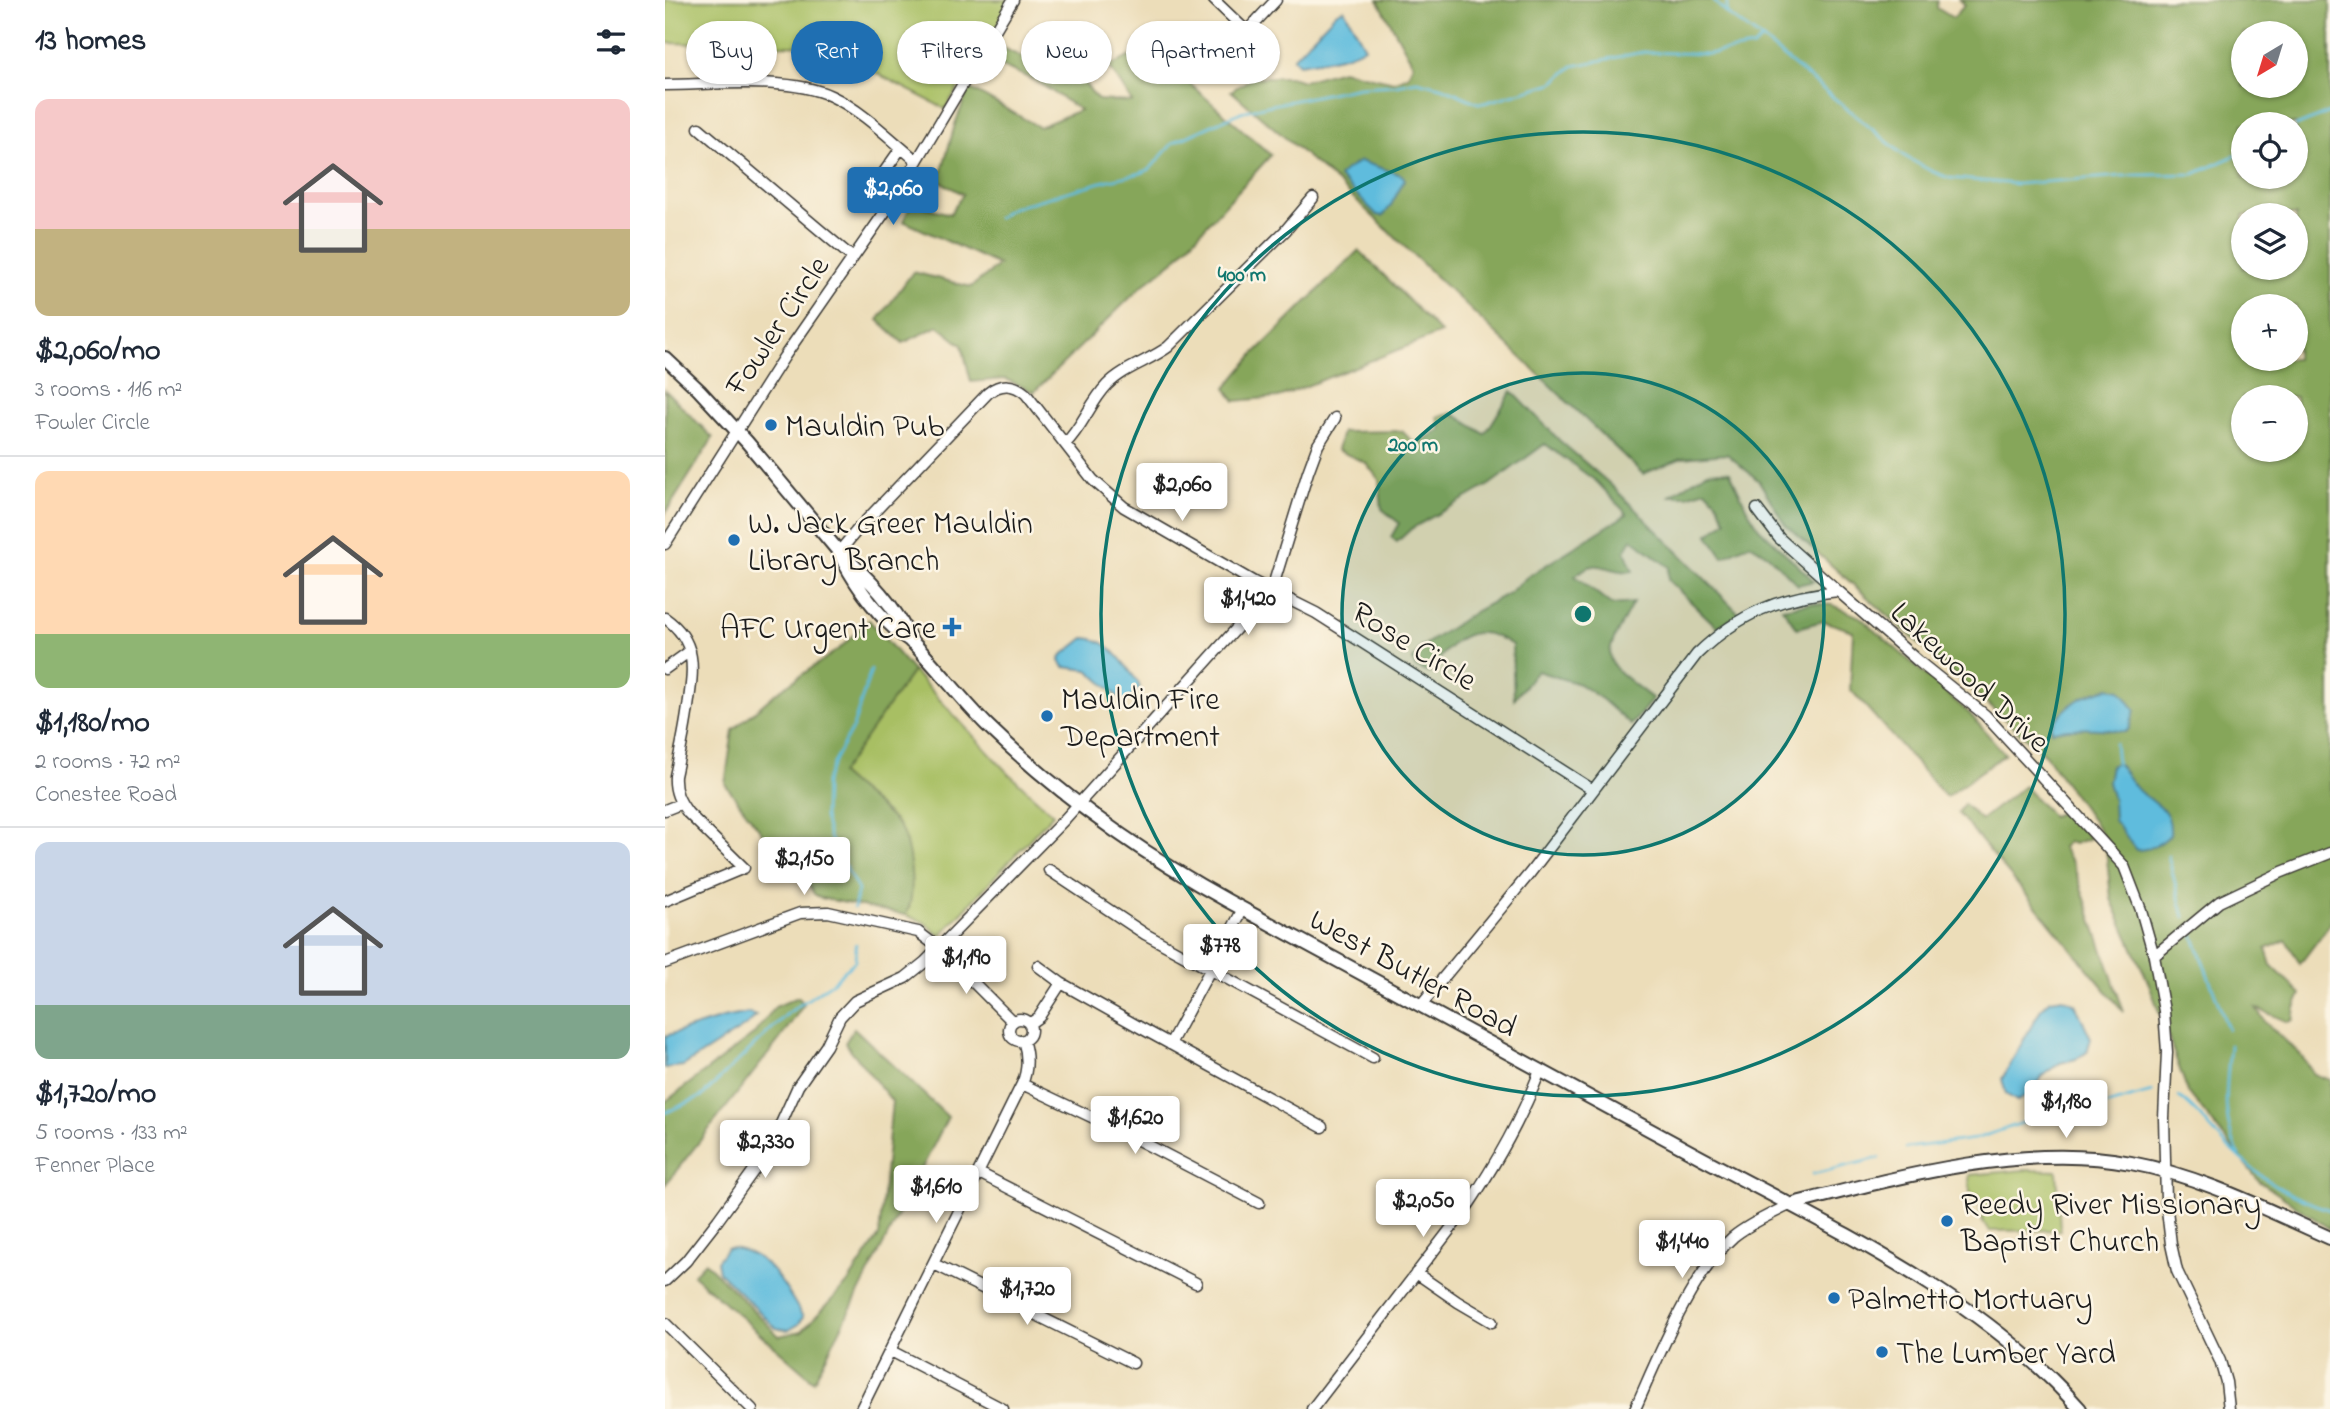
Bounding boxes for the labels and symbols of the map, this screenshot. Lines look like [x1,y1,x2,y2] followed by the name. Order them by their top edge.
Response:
[2231,21,2308,98] north arrow
[836,168,950,227] pin: $2,060
[714,247,843,407] street label: Fowler Circle
[1218,261,1266,291] text: 400 m
[785,405,945,452] place label: Mauldin Pub
[763,417,779,433] marker: Mauldin Pub
[1387,431,1438,461] text: 200 m
[1125,463,1239,523] pin: $2,060
[748,502,1033,586] place label: W. Jack Greer Mauldin Library Branch
[726,532,742,548] marker: W. Jack Greer Mauldin Library Branch
[1191,578,1305,637] pin: $1,420
[1341,591,1486,705] street label: Rose Circle
[1878,592,2060,766] street label: Lakewood Drive
[1571,602,1595,626] centre of rings
[720,607,937,654] place label: AFC Urgent Care
[942,617,962,637] marker: AFC Urgent Care
[1060,678,1220,762] place label: Mauldin Fire Department
[1039,708,1055,724] marker: Mauldin Fire Department
[747,838,861,897] pin: $2,150
[1299,898,1525,1052] street label: West Butler Road
[1179,925,1261,984] pin: $778
[909,936,1023,996] pin: $1,190
[2009,1080,2123,1140] pin: $1,180
[1078,1096,1192,1156] pin: $1,620
[708,1120,822,1180] pin: $2,330
[879,1166,993,1225] pin: $1,610
[1366,1180,1480,1239] pin: $2,050
[1960,1183,2261,1267] place label: Reedy River Missionary Baptist Church
[1939,1213,1955,1229] marker: Reedy River Missionary Baptist Church
[1625,1220,1739,1280] pin: $1,440
[970,1268,1084,1327] pin: $1,720
[1848,1278,2093,1325] place label: Palmetto Mortuary
[1826,1290,1842,1306] marker: Palmetto Mortuary
[1896,1332,2116,1379] place label: The Lumber Yard
[1874,1344,1890,1360] marker: The Lumber Yard

